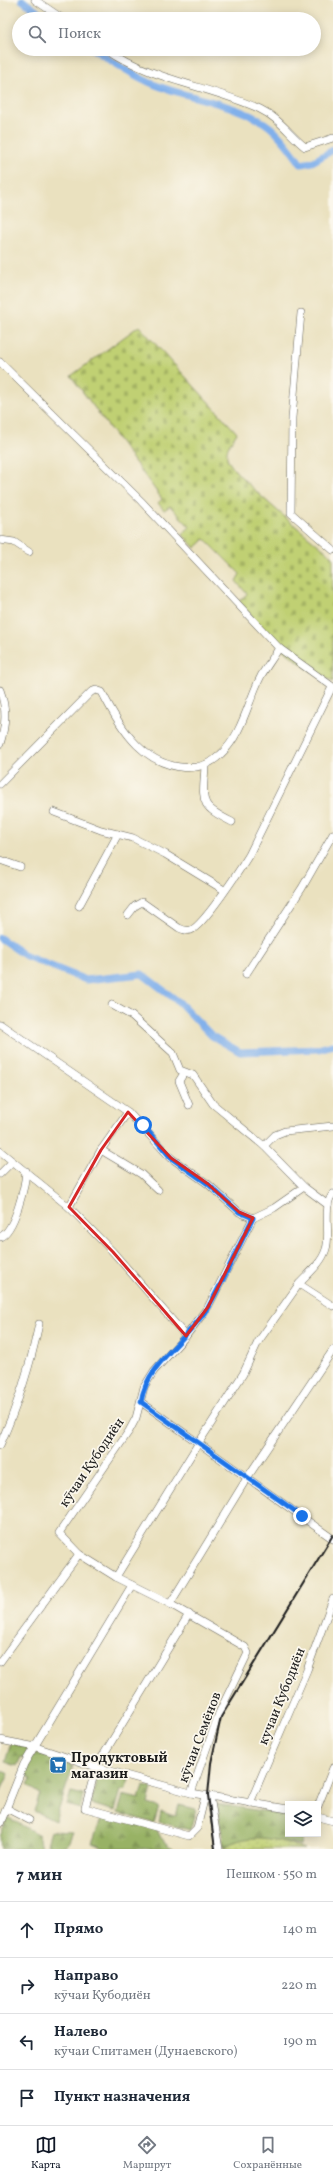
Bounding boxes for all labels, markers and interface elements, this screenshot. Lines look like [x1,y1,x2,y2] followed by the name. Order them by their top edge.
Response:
[12,12,321,56] search box
[26,23,48,45] icon: search
[58,24,101,45] text: Поиск
[134,1116,152,1134] route start
[55,1414,129,1511] street label: кӯчаи Қубодиён
[293,1507,311,1525] route end
[254,1645,311,1748] street label: кучаи Кубодиён
[174,1689,226,1786] street label: кӯчаи Семёнов
[71,1749,167,1784] place label: Продуктовый магазин
[48,1755,68,1775] supermarket icon: Продуктовый магазин
[285,1801,321,1837] map controls
[285,1801,321,1837] button: layers
[16,1864,62,1887] text: 7 мин
[226,1866,317,1884] text: Пешком · 550 m
[16,1919,38,1941] icon: ahead
[54,1919,103,1940] text: Прямо
[283,1921,317,1939] text: 140 m
[54,1966,118,1987] text: Направо
[16,1975,38,1997] icon: right
[281,1977,317,1995] text: 220 m
[54,1987,151,2005] text: кӯчаи Қубодиён
[54,2022,108,2043] text: Налево
[16,2031,38,2053] icon: left
[283,2033,317,2051] text: 190 m
[54,2043,237,2061] text: кӯчаи Спитамен (Дунаевского)
[16,2087,38,2109] icon: arrive
[54,2087,190,2108] text: Пункт назначения
[31,2134,61,2173] tab: Карта
[123,2134,171,2173] tab: Маршрут
[233,2134,302,2173] tab: Сохранённые

